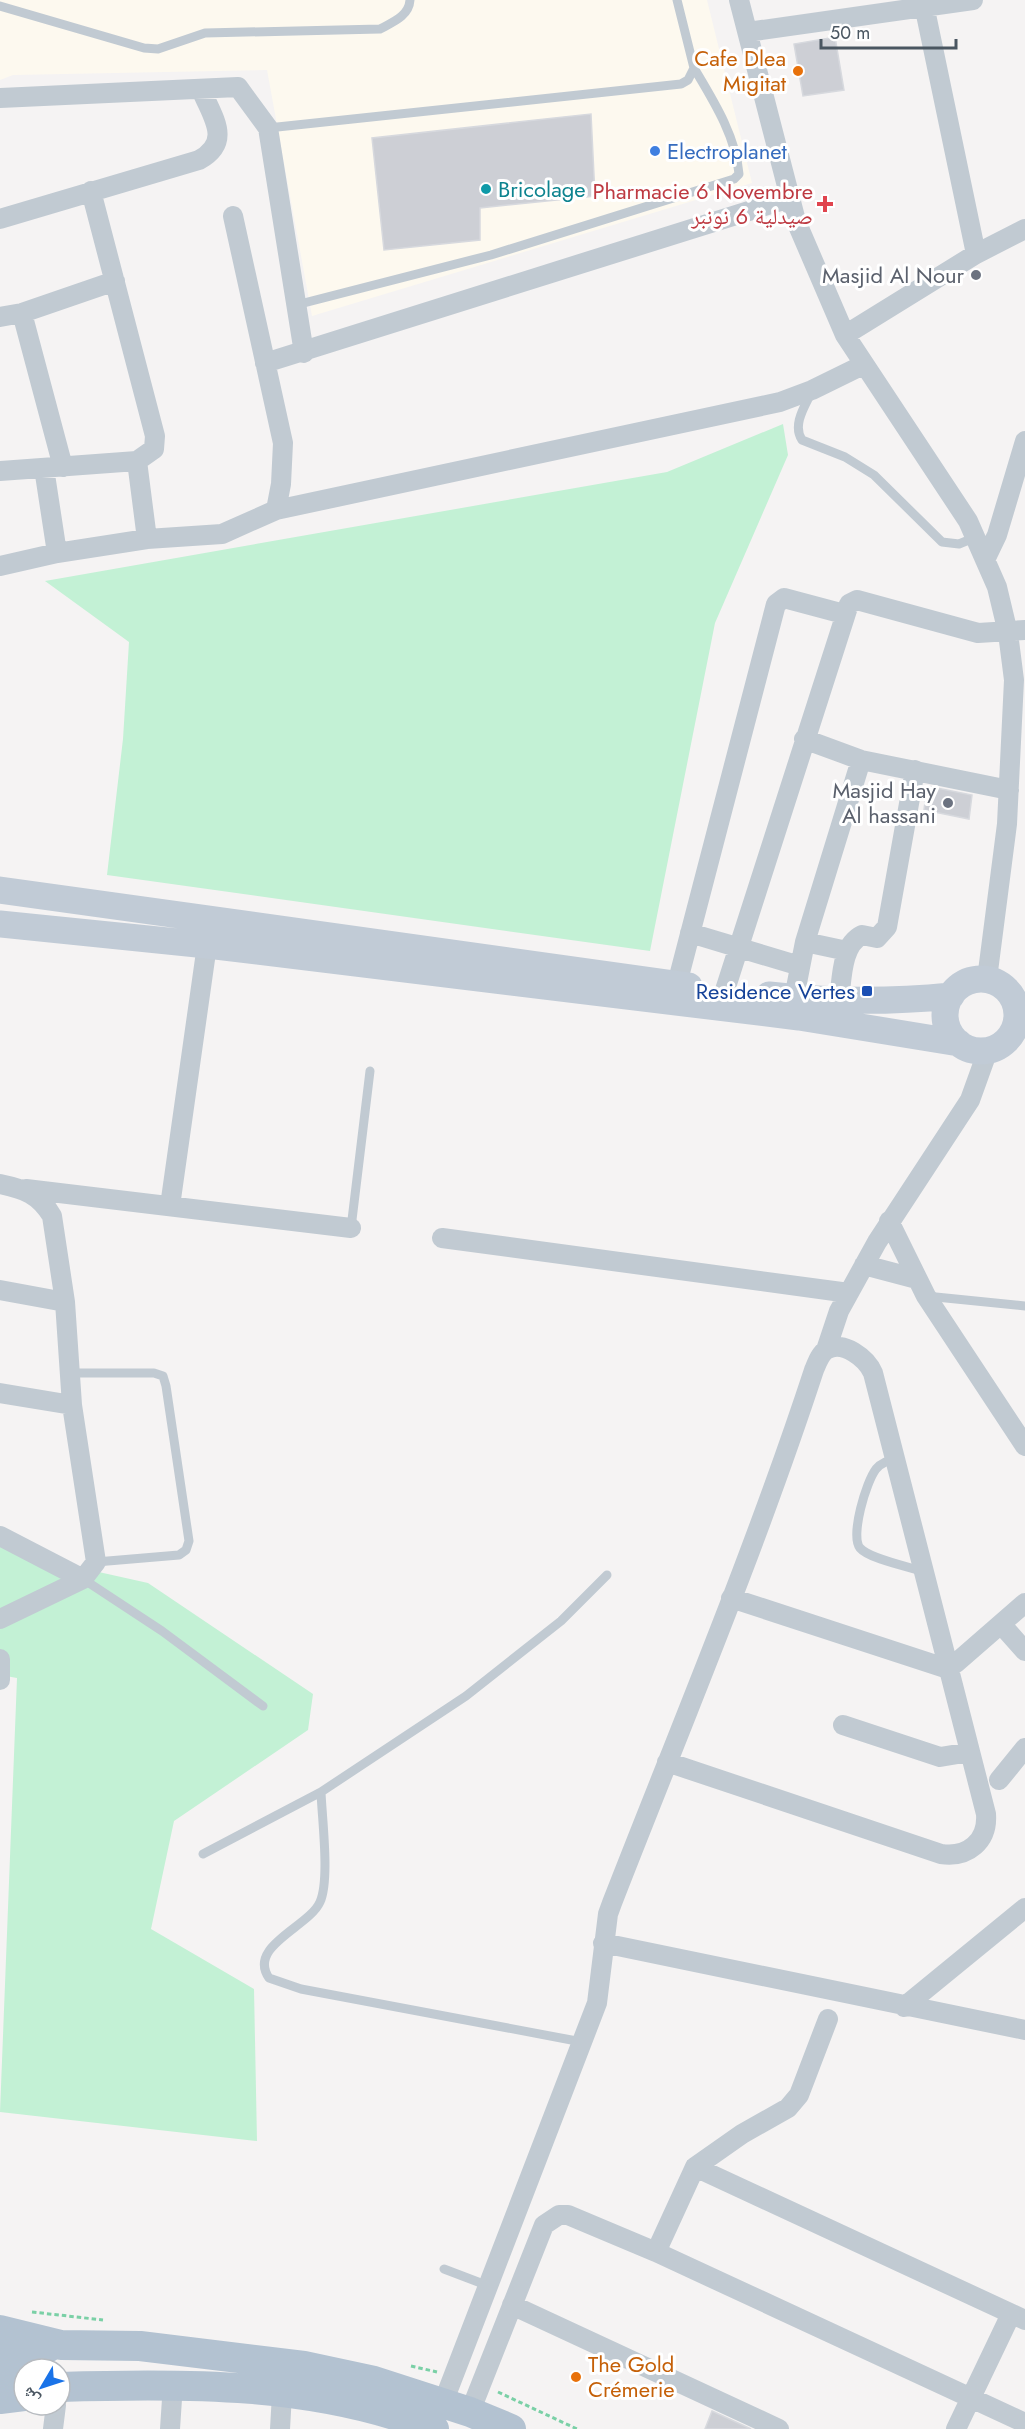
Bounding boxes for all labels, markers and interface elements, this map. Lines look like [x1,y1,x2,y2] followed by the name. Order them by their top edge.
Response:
[821,12,956,50] scale bar
[830,20,870,46] text: 50 m
[694,42,787,99] place label: Cafe Dlea Migitat
[791,64,805,78] marker: Cafe Dlea Migitat
[667,135,788,167] place label: Electroplanet
[648,144,662,158] marker: Electroplanet
[498,173,586,205] place label: Bricolage
[592,175,813,232] place label: Pharmacie 6 Novembre صيدلية 6 نونبر
[479,182,493,196] marker: Bricolage
[818,197,832,211] marker: Pharmacie 6 Novembre صيدلية 6 نونبر
[822,259,964,291] place label: Masjid Al Nour
[969,268,983,282] marker: Masjid Al Nour
[832,774,936,831] place label: Masjid Hay Al hassani
[941,796,955,810] marker: Masjid Hay Al hassani
[696,975,855,1007] place label: Residence Vertes
[860,984,874,998] marker: Residence Vertes
[588,2348,675,2405] place label: The Gold Crémerie
[12,2357,72,2417] north arrow
[569,2370,583,2384] marker: The Gold Crémerie
[16,2382,45,2410] text: ش

